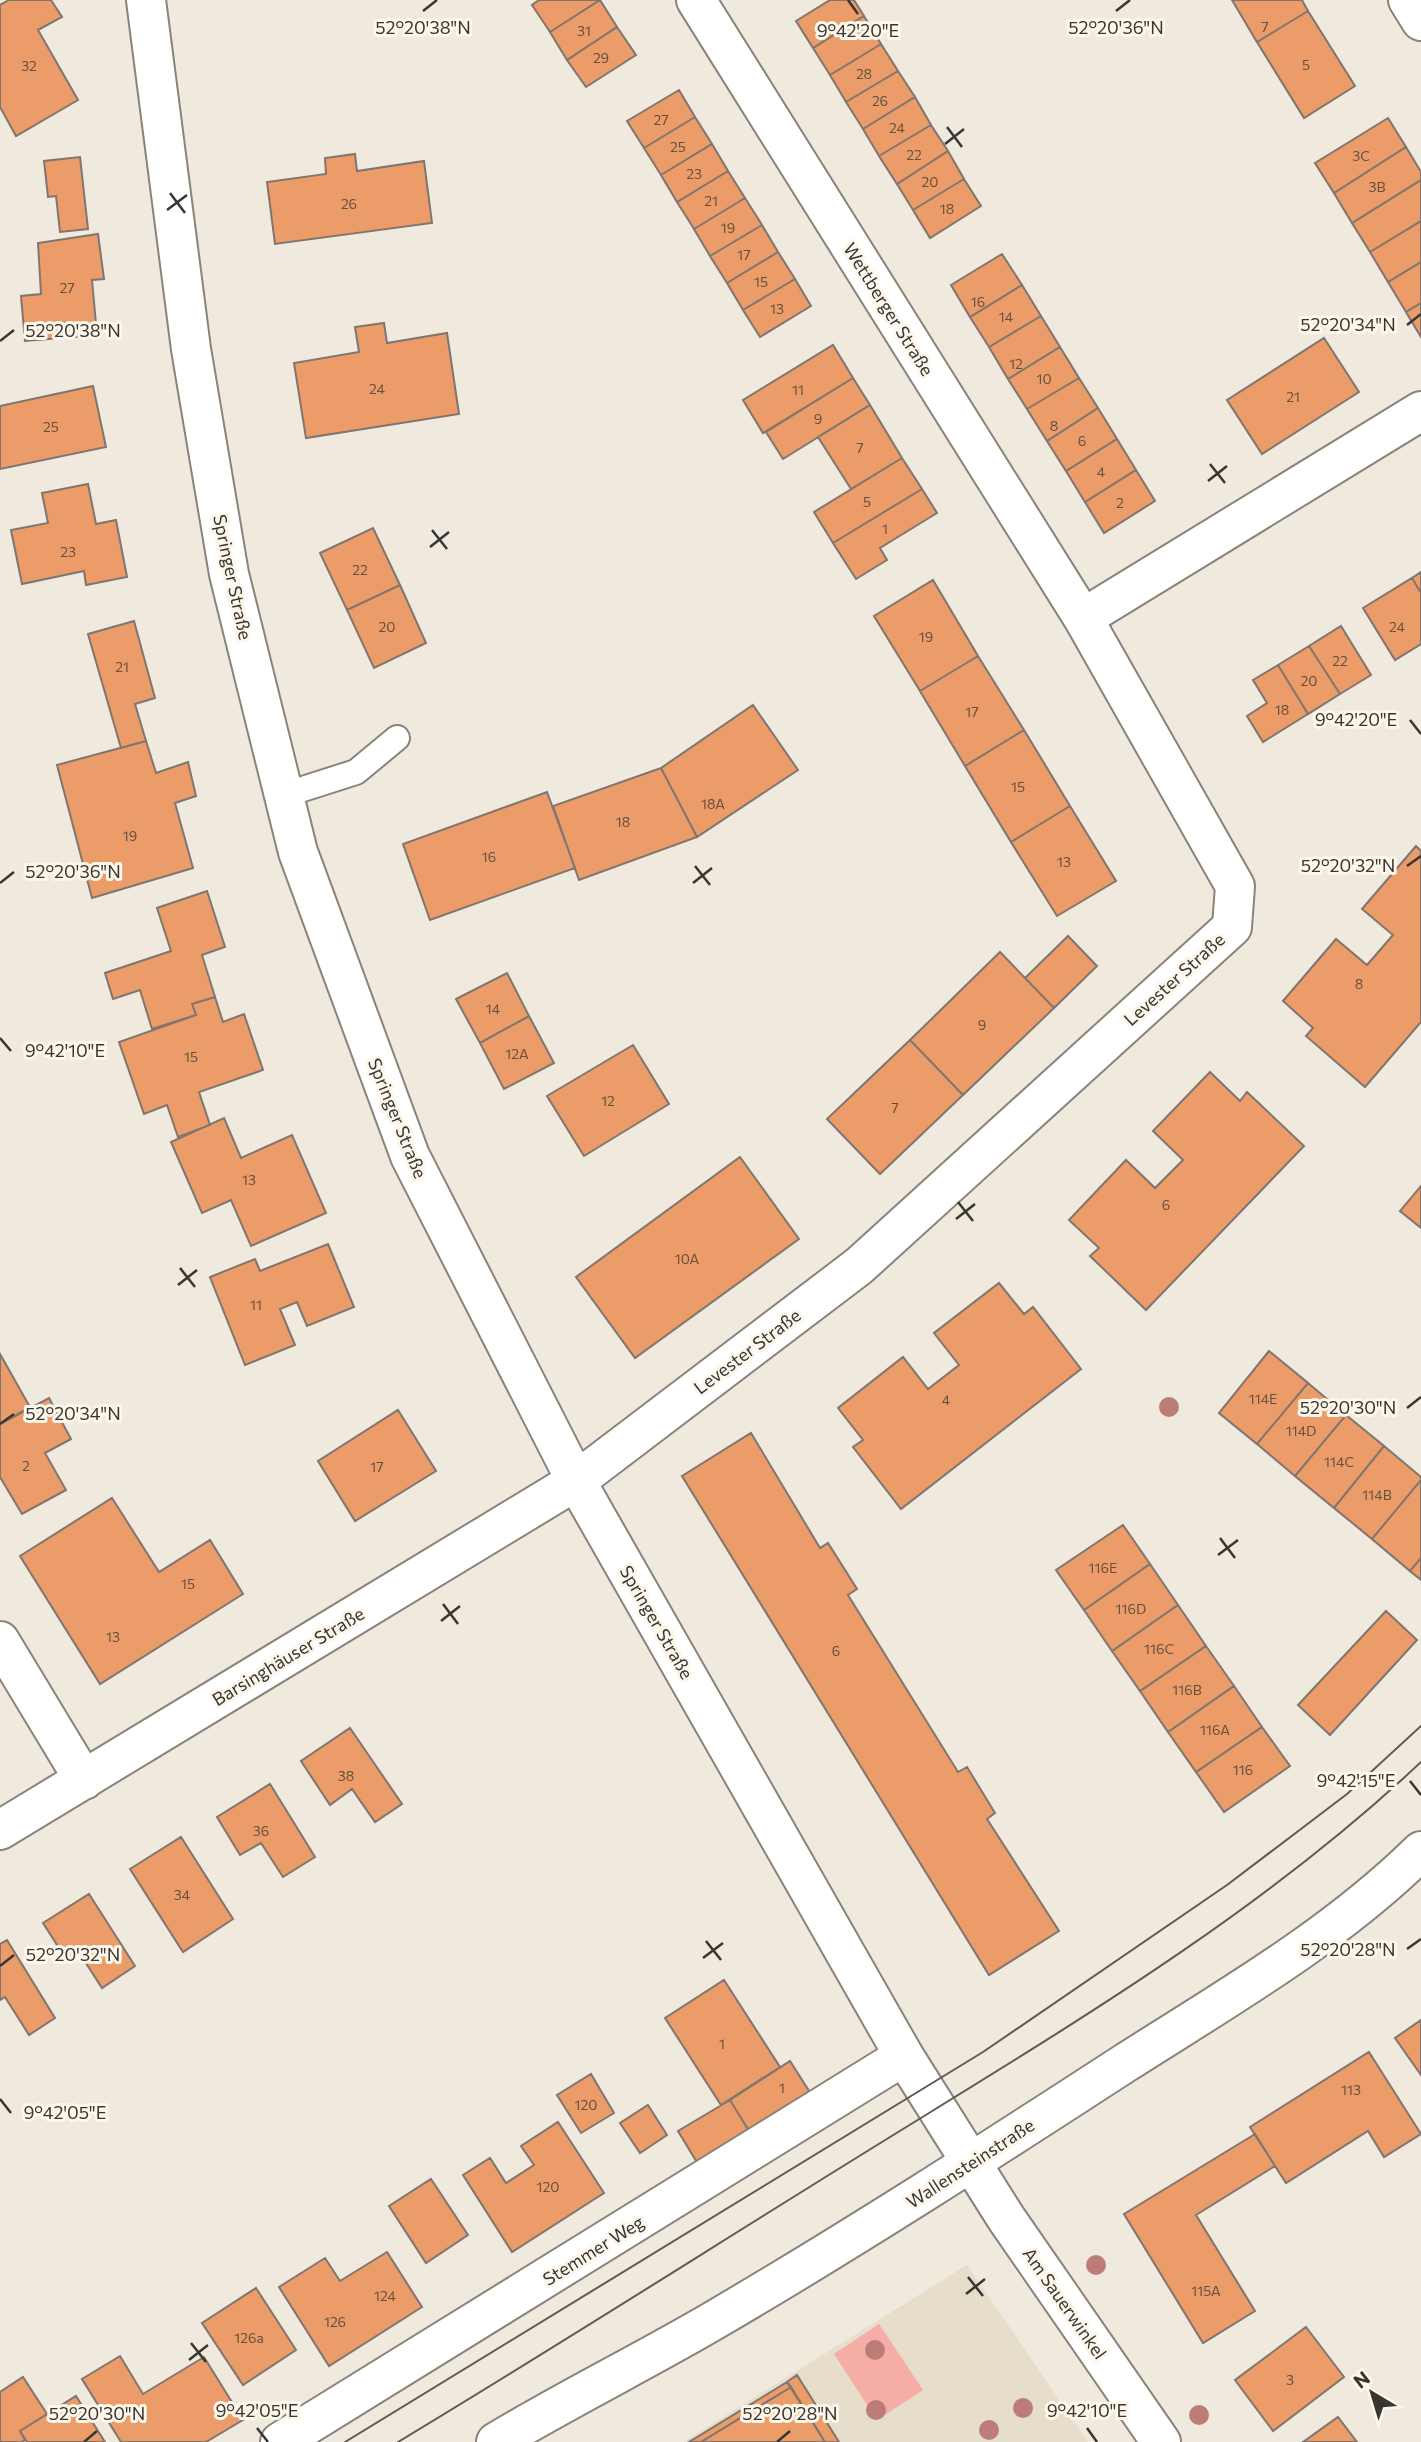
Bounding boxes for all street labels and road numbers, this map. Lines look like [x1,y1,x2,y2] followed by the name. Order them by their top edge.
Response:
[839,238,939,380] street label: Wettberger Straße
[209,512,257,642] street label: Springer Straße
[1119,928,1229,1030] street label: Levester Straße
[364,1055,432,1181] street label: Springer Straße
[689,1304,805,1398] street label: Levester Straße
[616,1561,698,1683] street label: Springer Straße
[208,1602,368,1710] street label: Barsinghäuser Straße
[902,2113,1038,2213] street label: Wallensteinstraße
[538,2210,648,2290] street label: Stemmer Weg
[1018,2243,1112,2363] street label: Am Sauerwinkel

